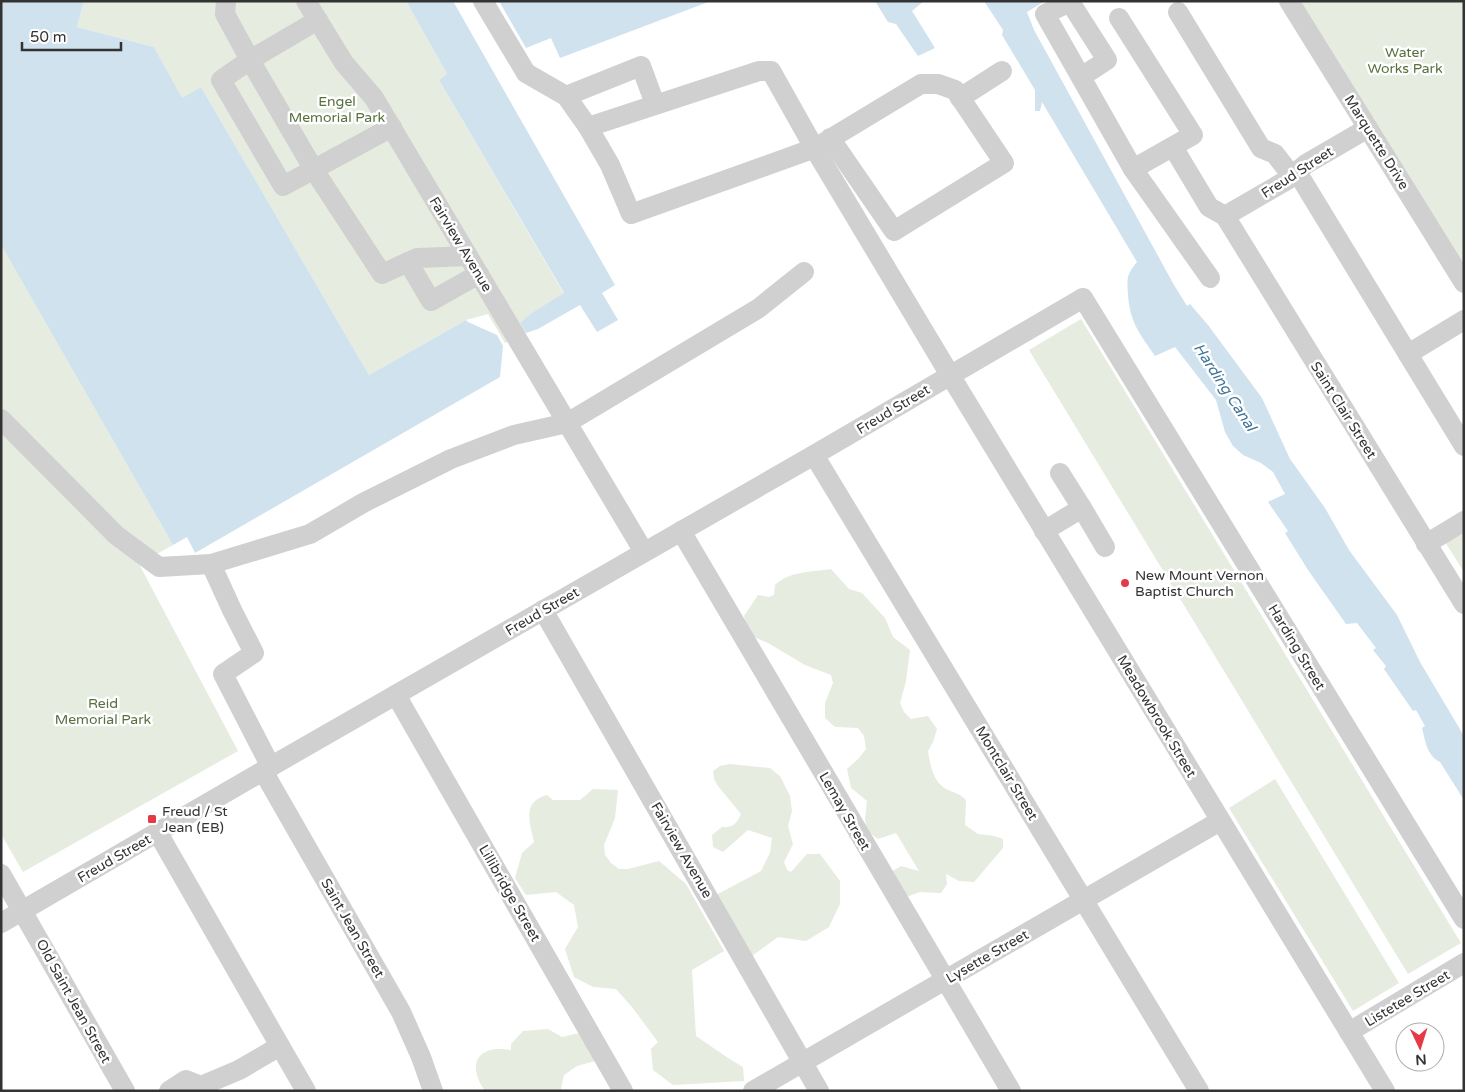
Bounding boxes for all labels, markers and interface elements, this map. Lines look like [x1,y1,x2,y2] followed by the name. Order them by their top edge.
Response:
[22,20,121,52] scale bar
[30,28,67,46] text: 50 m
[1367,44,1443,77] park label: Water Works Park
[1341,92,1413,193] street label: Marquette Drive
[289,93,386,126] park label: Engel Memorial Park
[1258,143,1337,202] street label: Freud Street
[426,194,496,295] street label: Fairview Avenue
[1190,340,1261,436] water label: Harding Canal
[1307,359,1381,462] street label: Saint Clair Street
[854,381,933,438] street label: Freud Street
[1135,567,1264,600] place label: New Mount Vernon Baptist Church
[1119,577,1131,589] marker: New Mount Vernon Baptist Church
[502,583,583,639] street label: Freud Street
[1264,601,1329,694] street label: Harding Street
[1113,652,1200,781] street label: Meadowbrook Street
[55,695,152,728] park label: Reid Memorial Park
[972,723,1042,824] street label: Montclair Street
[815,769,874,854] street label: Lemay Street
[647,799,716,901] street label: Fairview Avenue
[162,803,228,836] place label: Freud / St Jean (EB)
[146,813,158,825] marker: Freud / St Jean (EB)
[74,830,155,886] street label: Freud Street
[475,842,544,945] street label: Lillibridge Street
[317,876,388,981] street label: Saint Jean Street
[943,926,1032,987] street label: Lysette Street
[32,936,115,1067] street label: Old Saint Jean Street
[1362,966,1453,1030] street label: Listetee Street
[1395,1022,1445,1072] north arrow
[1415,1051,1427,1068] text: N

